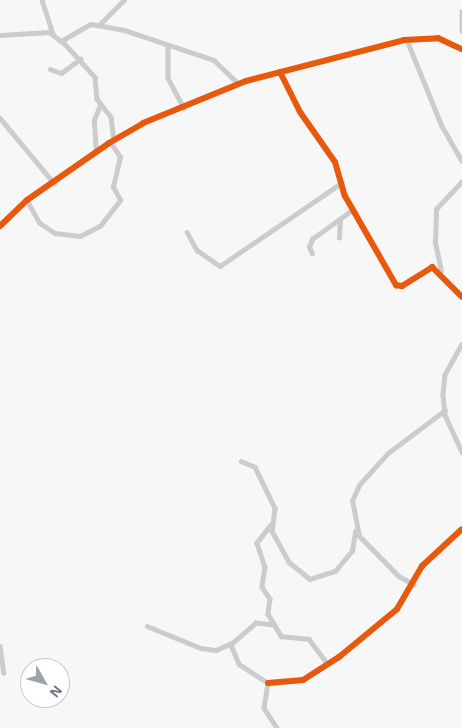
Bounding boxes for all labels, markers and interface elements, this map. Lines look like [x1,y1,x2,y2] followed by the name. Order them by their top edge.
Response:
[20,658,70,708] north arrow
[47,683,65,701] text: N

